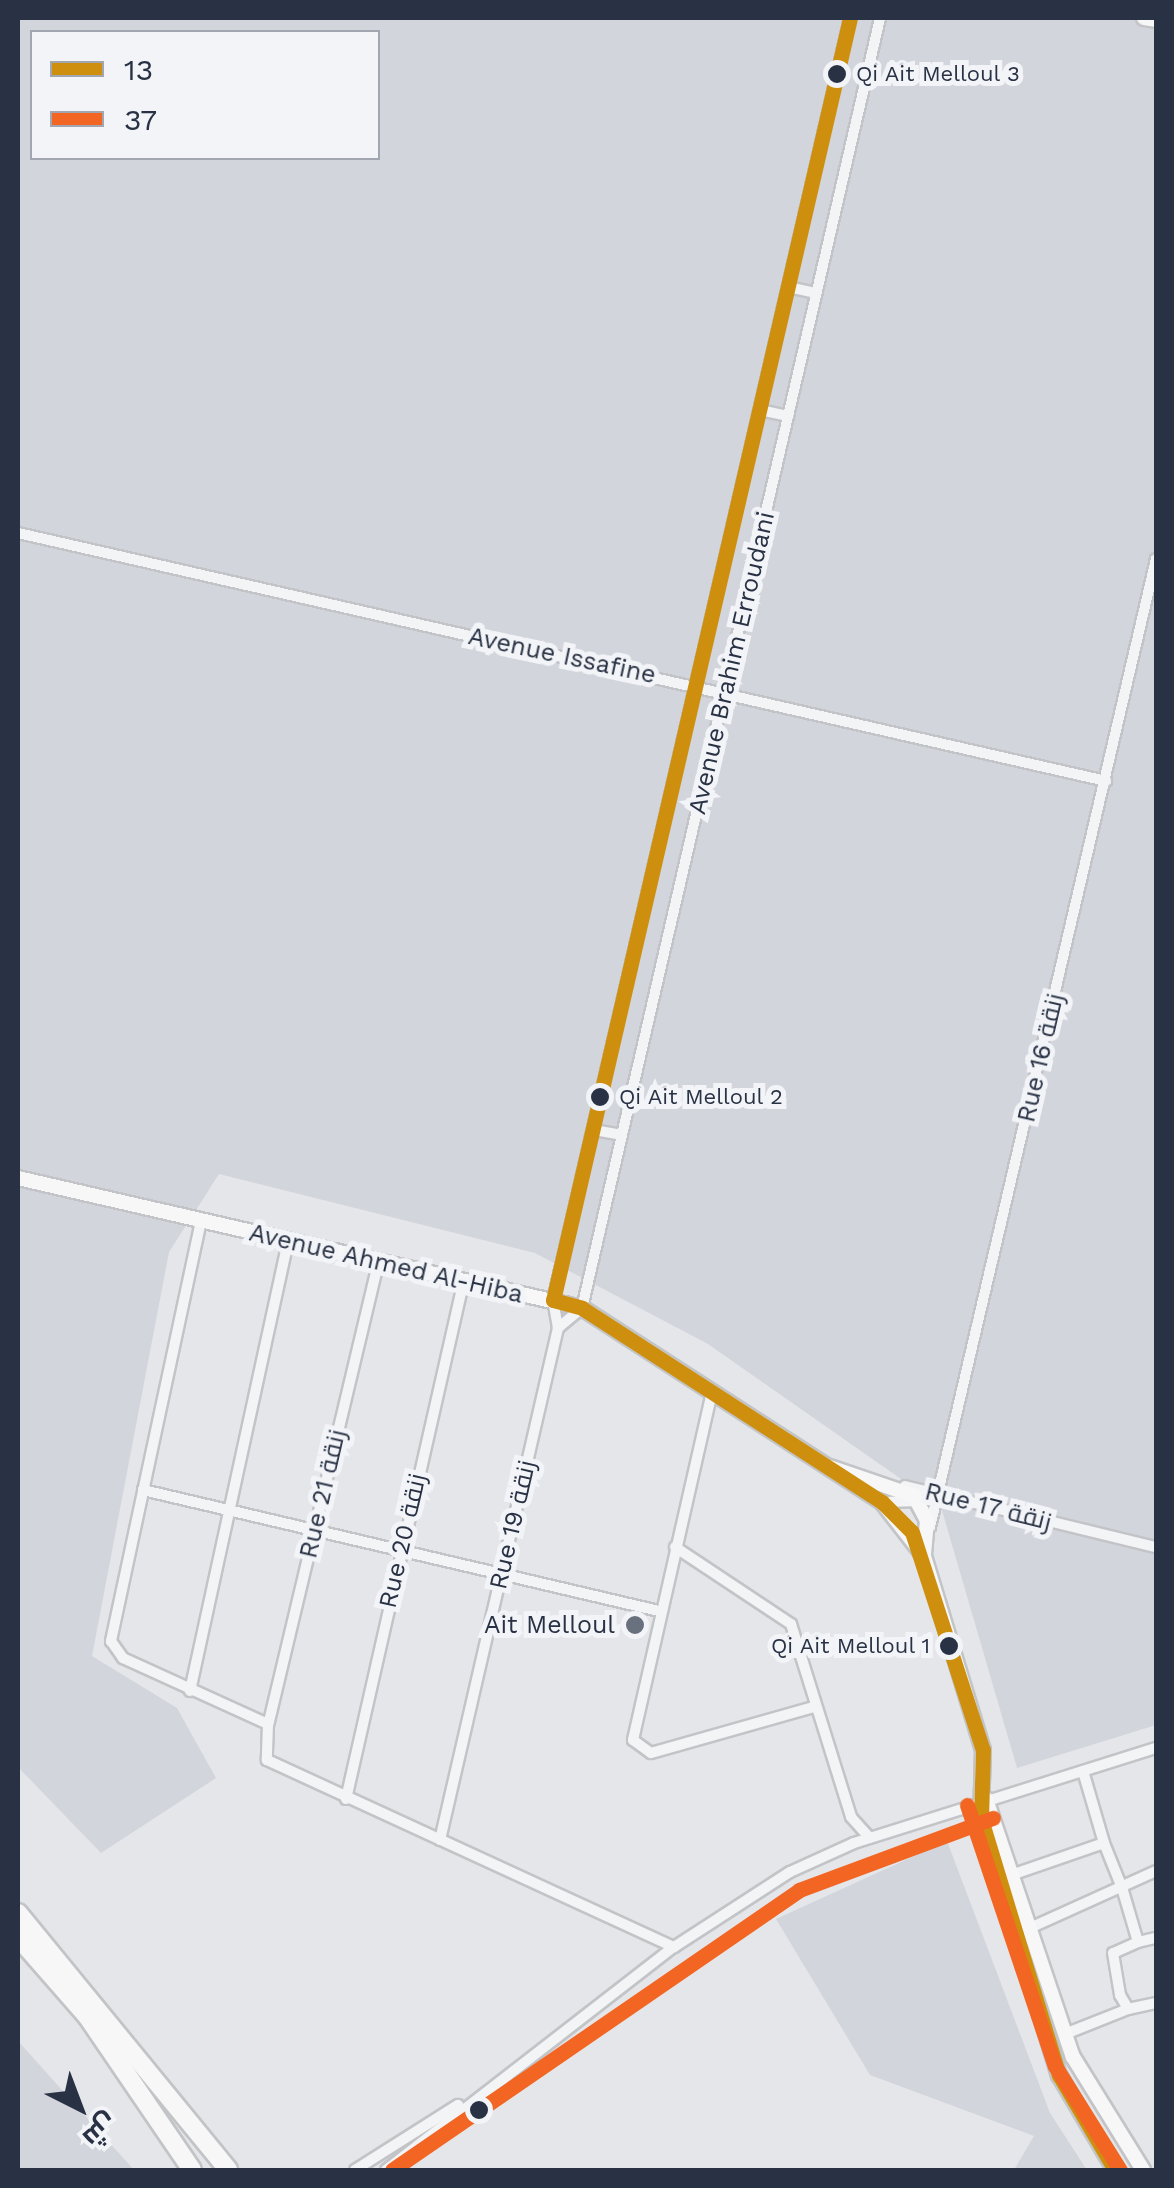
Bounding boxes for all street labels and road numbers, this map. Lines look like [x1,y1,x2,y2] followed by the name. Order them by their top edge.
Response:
[683,509,781,817] street label: Avenue Brahim Erroudani
[466,621,658,691] street label: Avenue Issafine
[1012,990,1070,1126] street label: Rue 16 زنقة
[245,1218,527,1310] street label: Avenue Ahmed Al-Hiba
[294,1427,352,1561] street label: Rue 21 زنقة
[484,1457,542,1593] street label: Rue 19 زنقة
[373,1471,433,1611] street label: Rue 20 زنقة
[921,1477,1055,1537] street label: Rue 17 زنقة

